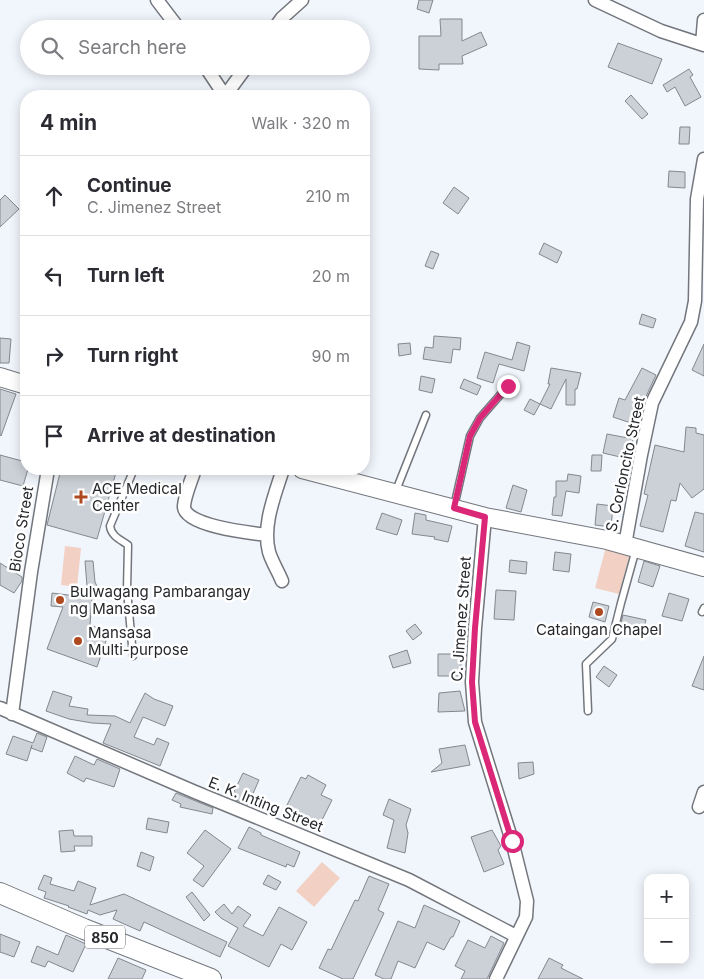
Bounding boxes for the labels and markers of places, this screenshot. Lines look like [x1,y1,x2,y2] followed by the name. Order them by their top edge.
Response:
[92,479,182,515] place label: ACE Medical Center
[74,490,88,504] marker: ACE Medical Center
[70,582,251,618] place label: Bulwagang Pambarangay ng Mansasa
[54,594,66,606] marker: Bulwagang Pambarangay ng Mansasa
[593,606,605,618] marker: Cataingan Chapel
[536,620,662,639] place label: Cataingan Chapel
[88,623,189,659] place label: Mansasa Multi-purpose
[72,635,84,647] marker: Mansasa Multi-purpose

